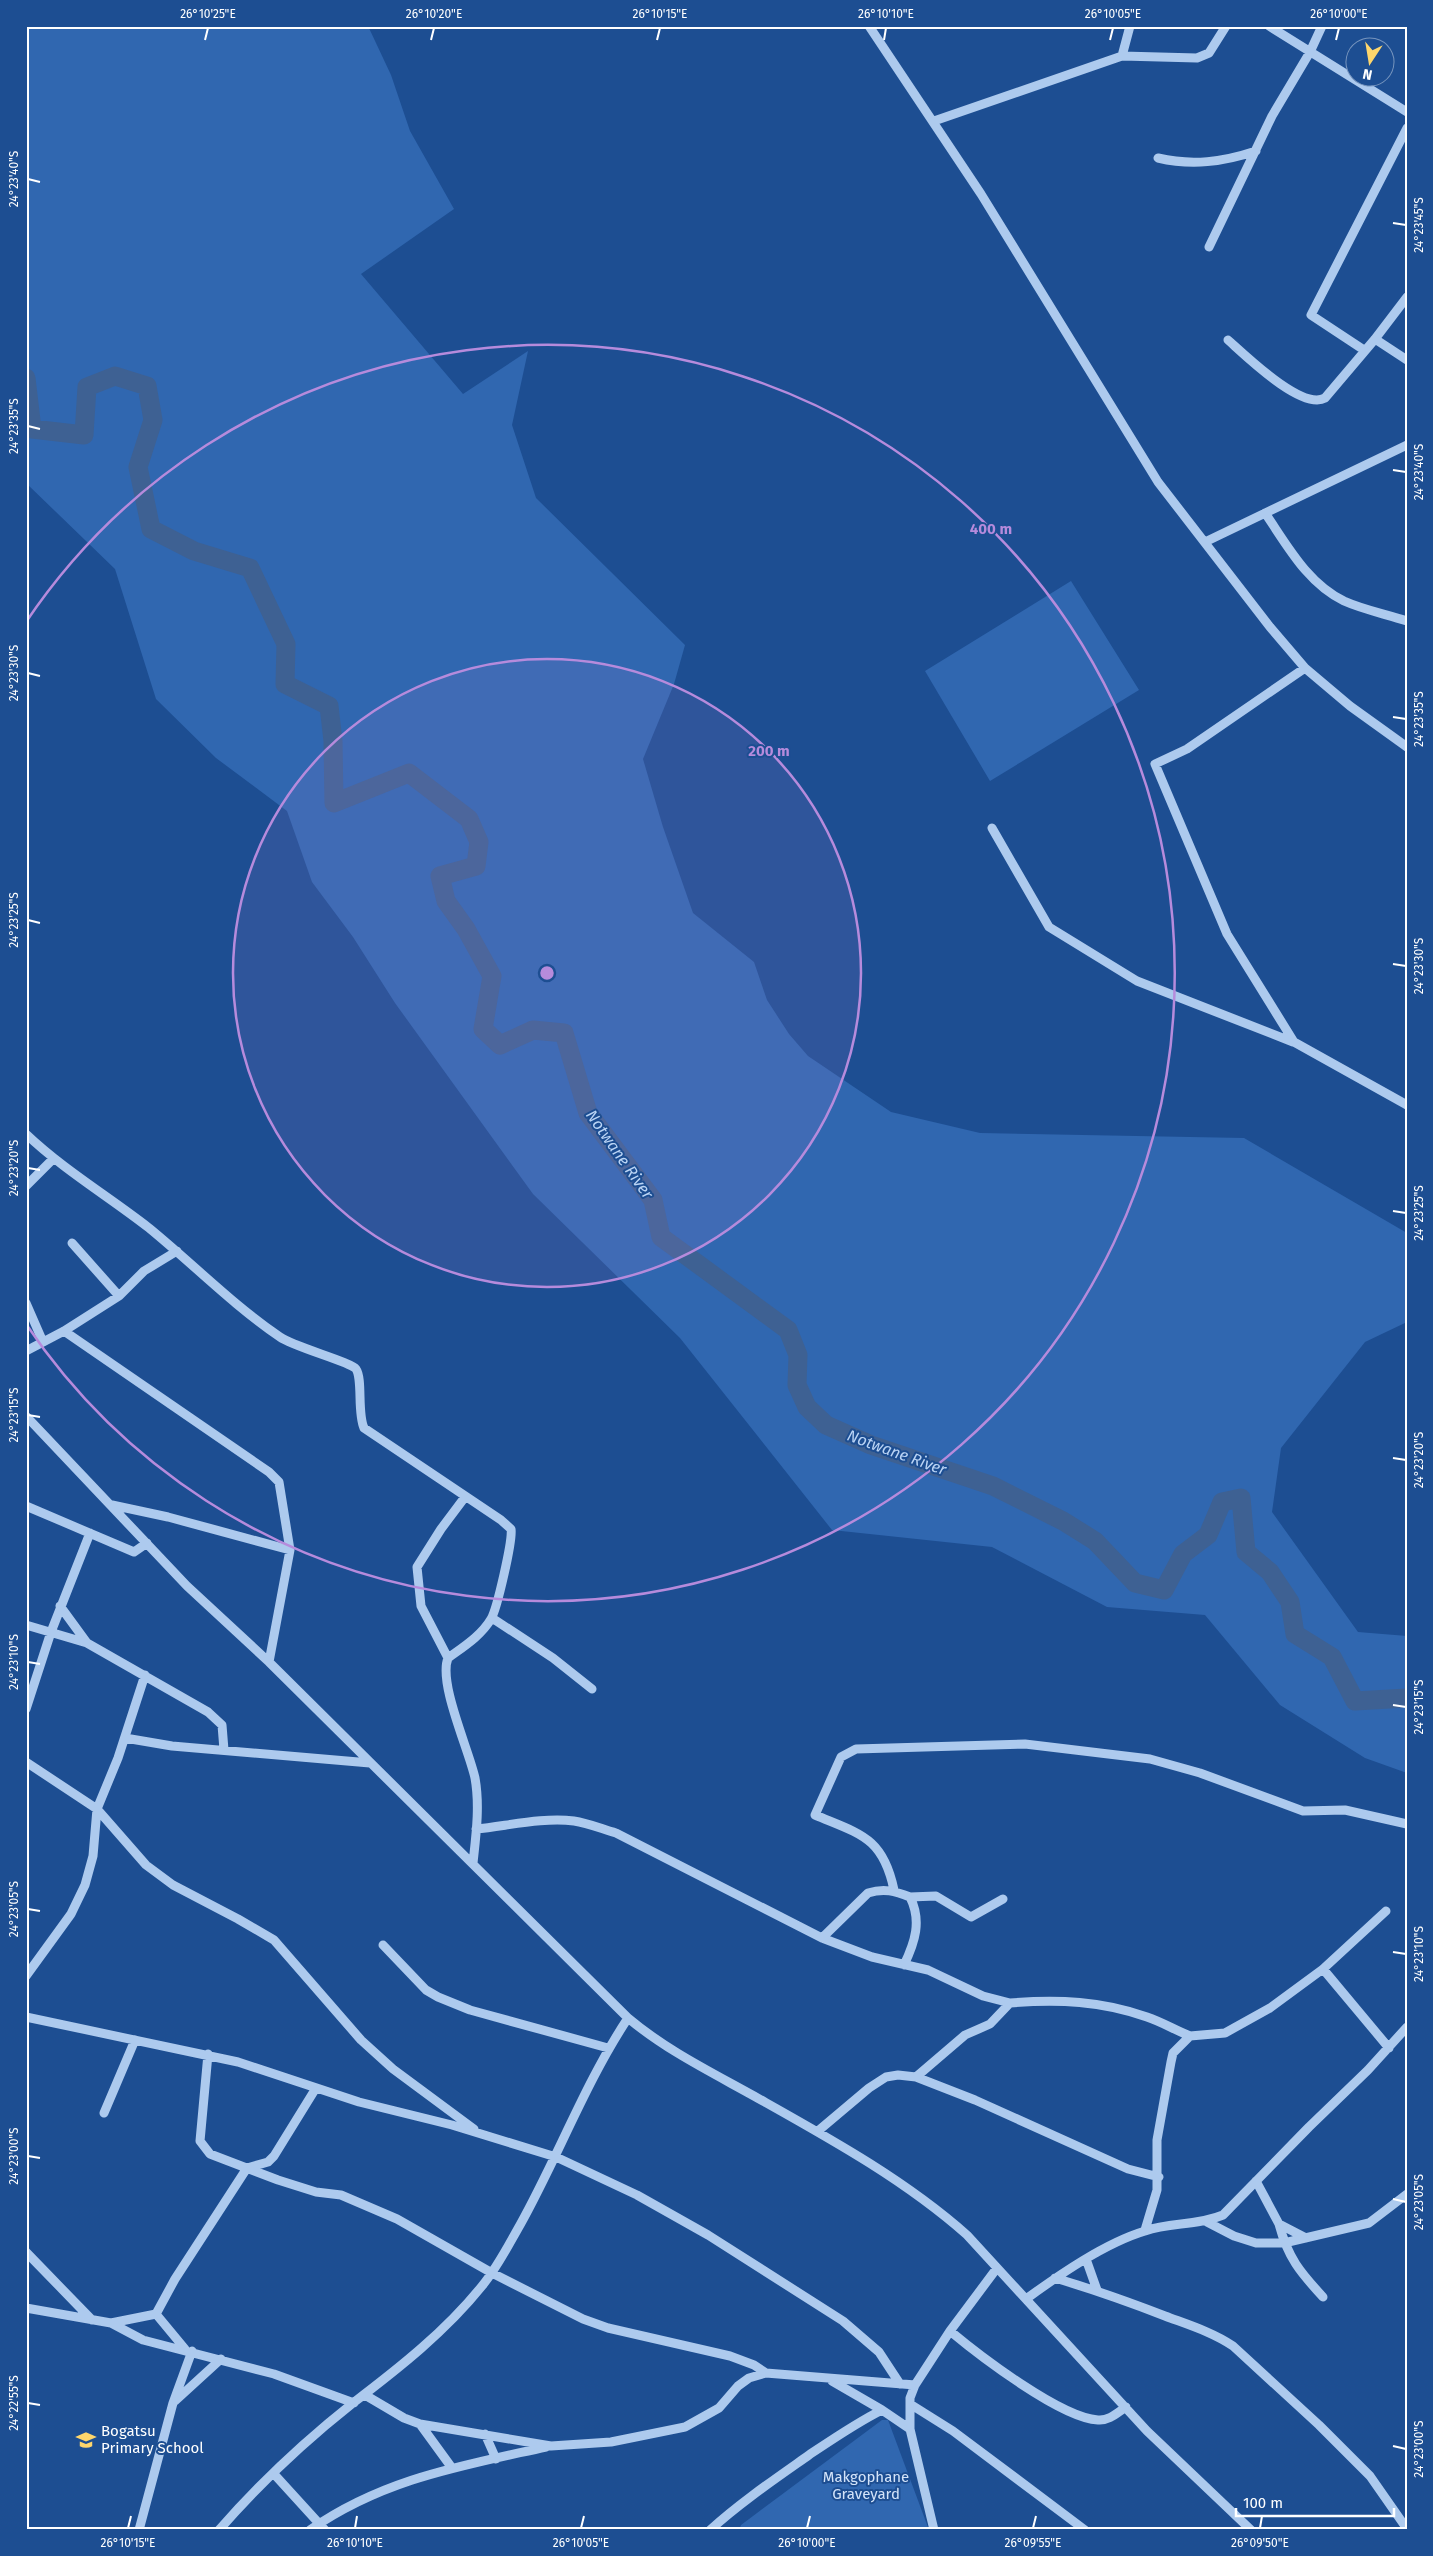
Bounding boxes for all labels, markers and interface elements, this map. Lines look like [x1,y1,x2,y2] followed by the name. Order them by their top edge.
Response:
[180,7,236,21] text: 26°10'25"E
[406,7,462,21] text: 26°10'20"E
[633,7,687,21] text: 26°10'15"E
[858,7,914,21] text: 26°10'10"E
[1085,7,1141,21] text: 26°10'05"E
[1310,7,1368,21] text: 26°10'00"E
[1346,38,1396,88] north arrow
[1361,65,1374,84] text: N
[7,150,21,207] text: 24°23'40"S
[1412,197,1426,253] text: 24°23'45"S
[7,398,21,454] text: 24°23'35"S
[1412,443,1426,500] text: 24°23'40"S
[970,520,1012,538] text: 400 m
[7,644,21,701] text: 24°23'30"S
[1412,691,1426,747] text: 24°23'35"S
[748,742,790,760] text: 200 m
[7,892,21,948] text: 24°23'25"S
[1412,937,1426,994] text: 24°23'30"S
[538,964,556,982] centre of rings
[582,1106,658,1203] water label: Notwane River
[7,1139,21,1196] text: 24°23'20"S
[1412,1185,1426,1241] text: 24°23'25"S
[7,1387,21,1442] text: 24°23'15"S
[845,1426,950,1479] water label: Notwane River
[1412,1431,1426,1488] text: 24°23'20"S
[7,1634,21,1690] text: 24°23'10"S
[1412,1679,1426,1734] text: 24°23'15"S
[7,1880,21,1937] text: 24°23'05"S
[1412,1926,1426,1982] text: 24°23'10"S
[7,2127,21,2185] text: 24°23'00"S
[1412,2173,1426,2230] text: 24°23'05"S
[7,2375,21,2431] text: 24°22'55"S
[1412,2420,1426,2478] text: 24°23'00"S
[101,2422,204,2457] place label: Bogatsu Primary School
[75,2429,97,2451] school or university icon: Bogatsu Primary School
[823,2468,909,2503] park label: Makgophane Graveyard
[1236,2486,1393,2518] scale bar
[1243,2494,1283,2512] text: 100 m
[101,2536,155,2550] text: 26°10'15"E
[327,2536,383,2550] text: 26°10'10"E
[553,2536,609,2550] text: 26°10'05"E
[778,2536,836,2550] text: 26°10'00"E
[1005,2536,1061,2550] text: 26°09'55"E
[1231,2536,1289,2550] text: 26°09'50"E

